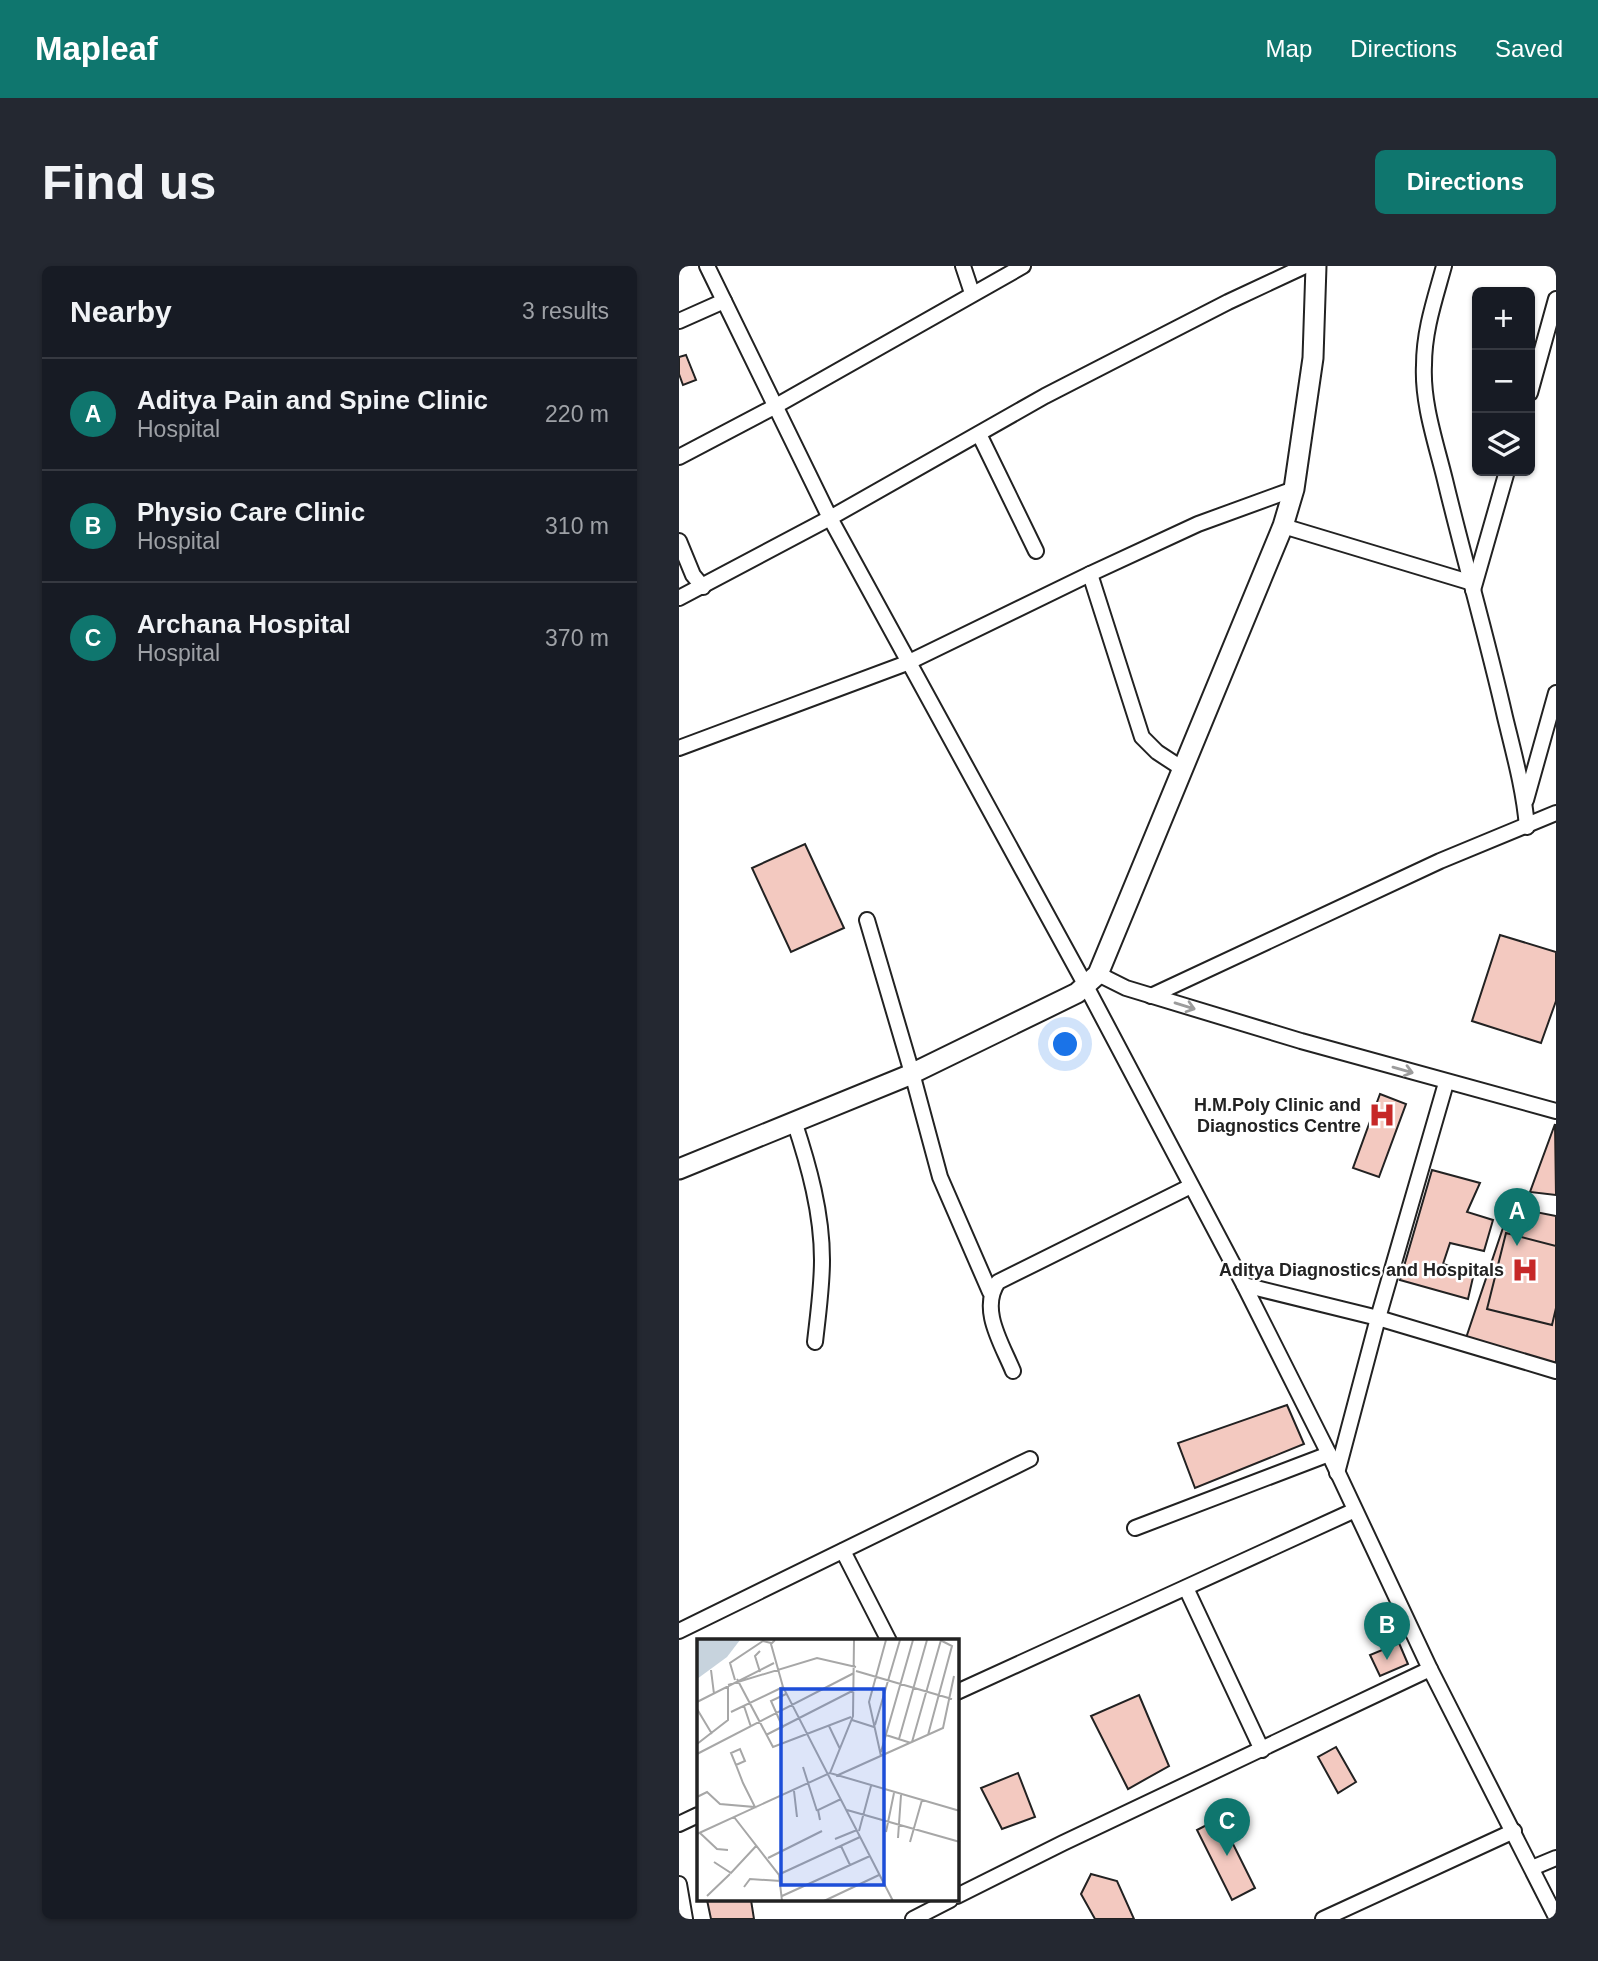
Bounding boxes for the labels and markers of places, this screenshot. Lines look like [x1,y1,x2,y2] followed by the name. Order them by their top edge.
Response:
[1194,1095,1361,1136] place label: H.M.Poly Clinic and Diagnostics Centre
[1367,1100,1397,1130] hospital icon: H.M.Poly Clinic and Diagnostics Centre
[1494,1188,1540,1246] pin: A
[1510,1255,1540,1285] hospital icon: Aditya Diagnostics and Hospitals
[1219,1260,1504,1280] place label: Aditya Diagnostics and Hospitals
[1364,1602,1410,1660] pin: B
[1204,1798,1250,1856] pin: C

